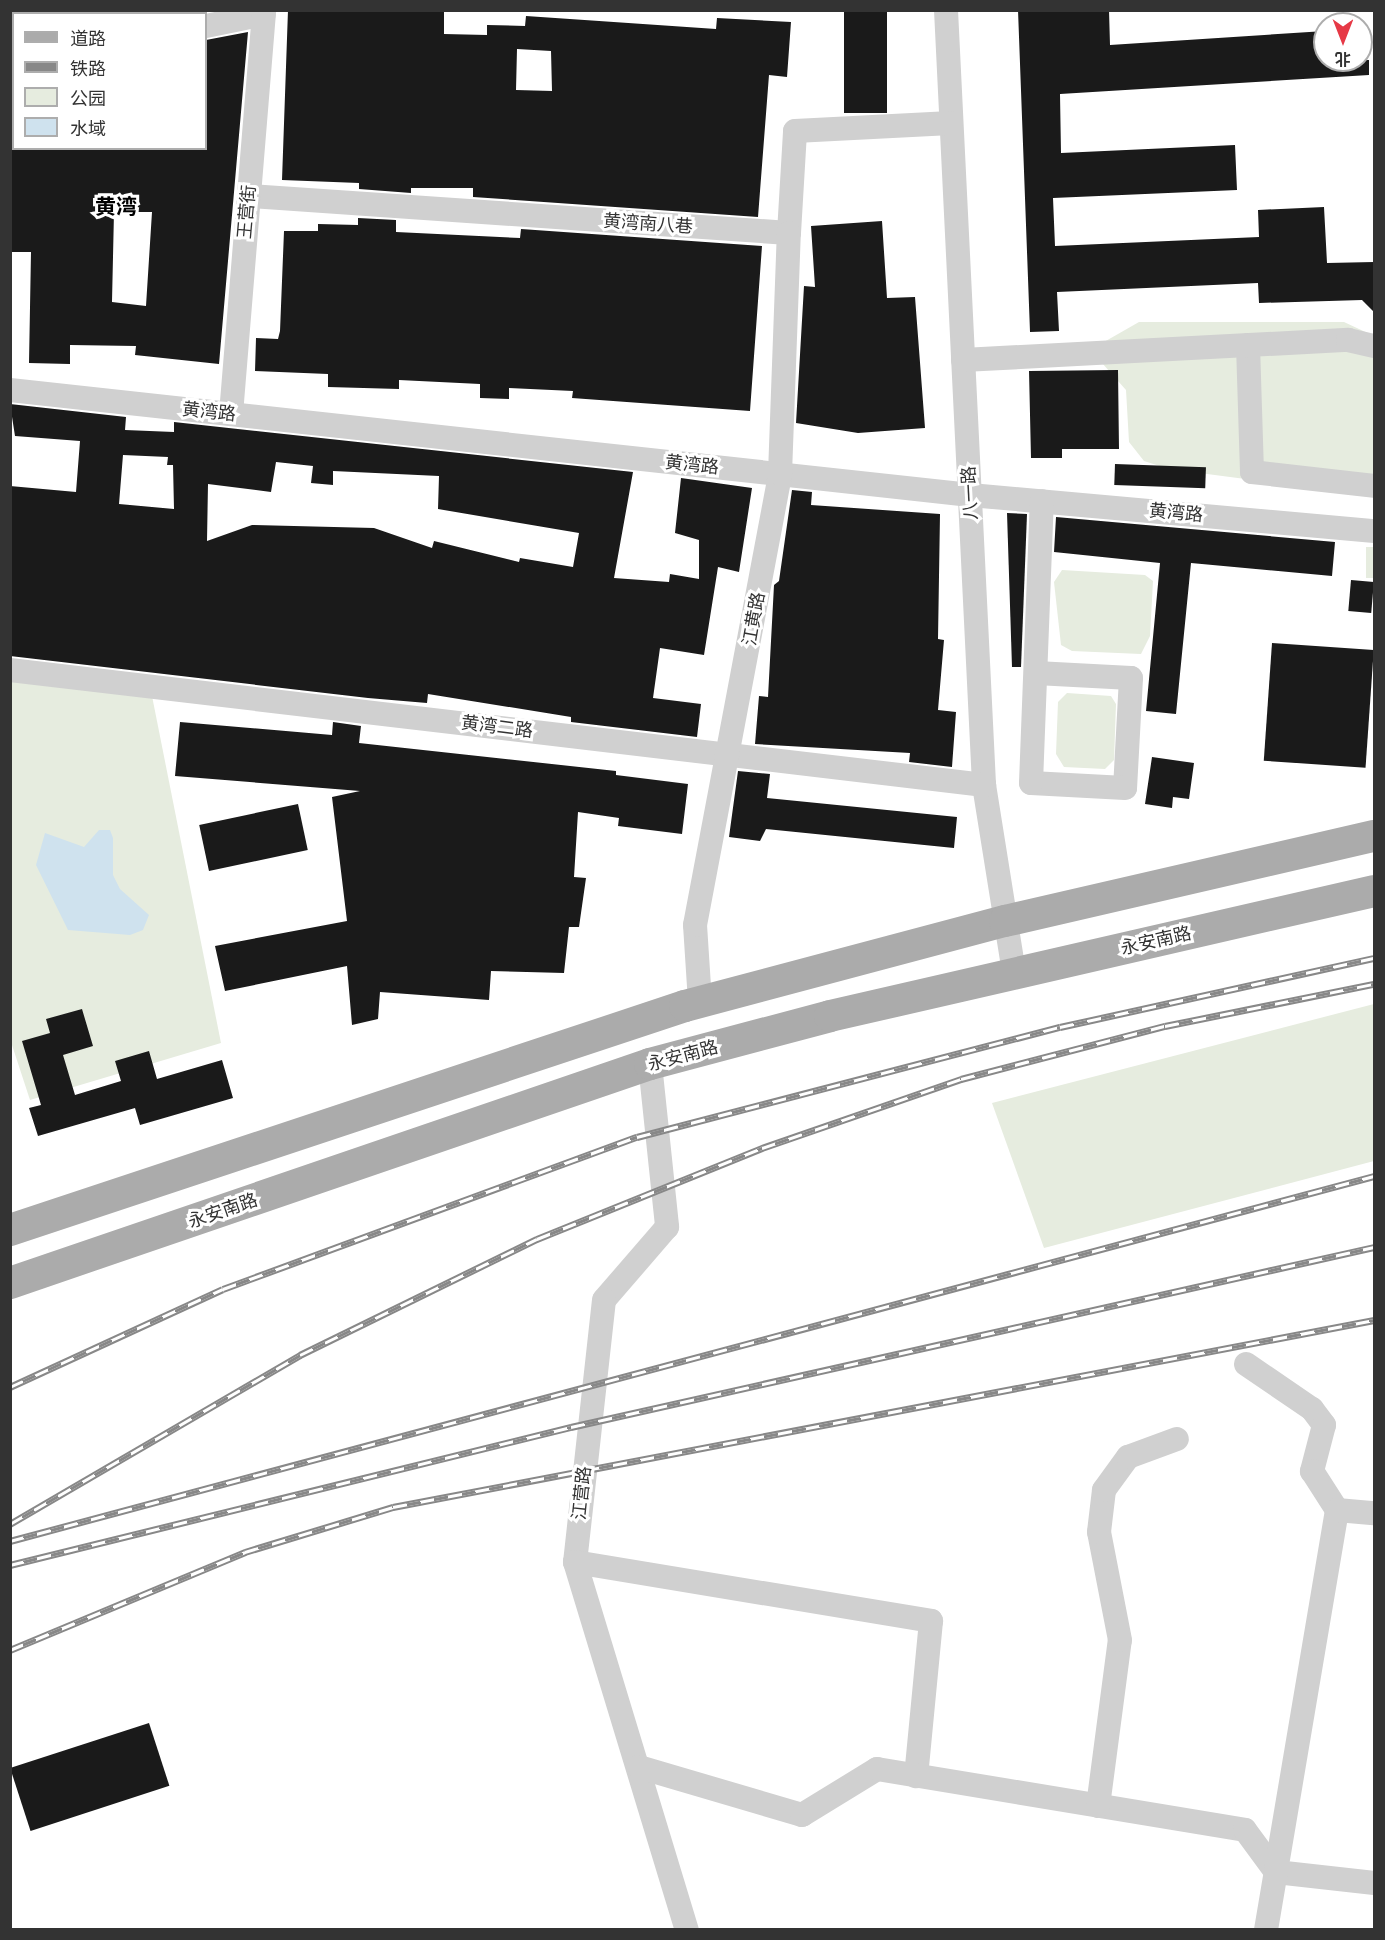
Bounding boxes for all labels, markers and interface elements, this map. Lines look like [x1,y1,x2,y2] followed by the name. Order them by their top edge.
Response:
[12,12,207,150] legend
[1313,12,1373,72] north arrow
[70,28,106,50] text: 道路
[1335,49,1351,68] text: 北
[70,58,106,80] text: 铁路
[70,88,106,110] text: 公园
[70,118,106,140] text: 水域
[234,184,260,240] street label: 王营街
[95,194,137,220] district label: 黄湾
[602,210,694,238] street label: 黄湾南八巷
[181,398,237,426] street label: 黄湾路
[664,451,720,479] street label: 黄湾路
[958,465,982,521] street label: 八一路
[1148,500,1204,526] street label: 黄湾路
[739,591,769,647] street label: 江黄路
[460,712,534,742] street label: 黄湾二路
[1118,922,1194,960] street label: 永安南路
[645,1036,721,1076] street label: 永安南路
[185,1189,261,1233] street label: 永安南路
[568,1465,596,1521] street label: 江营路

